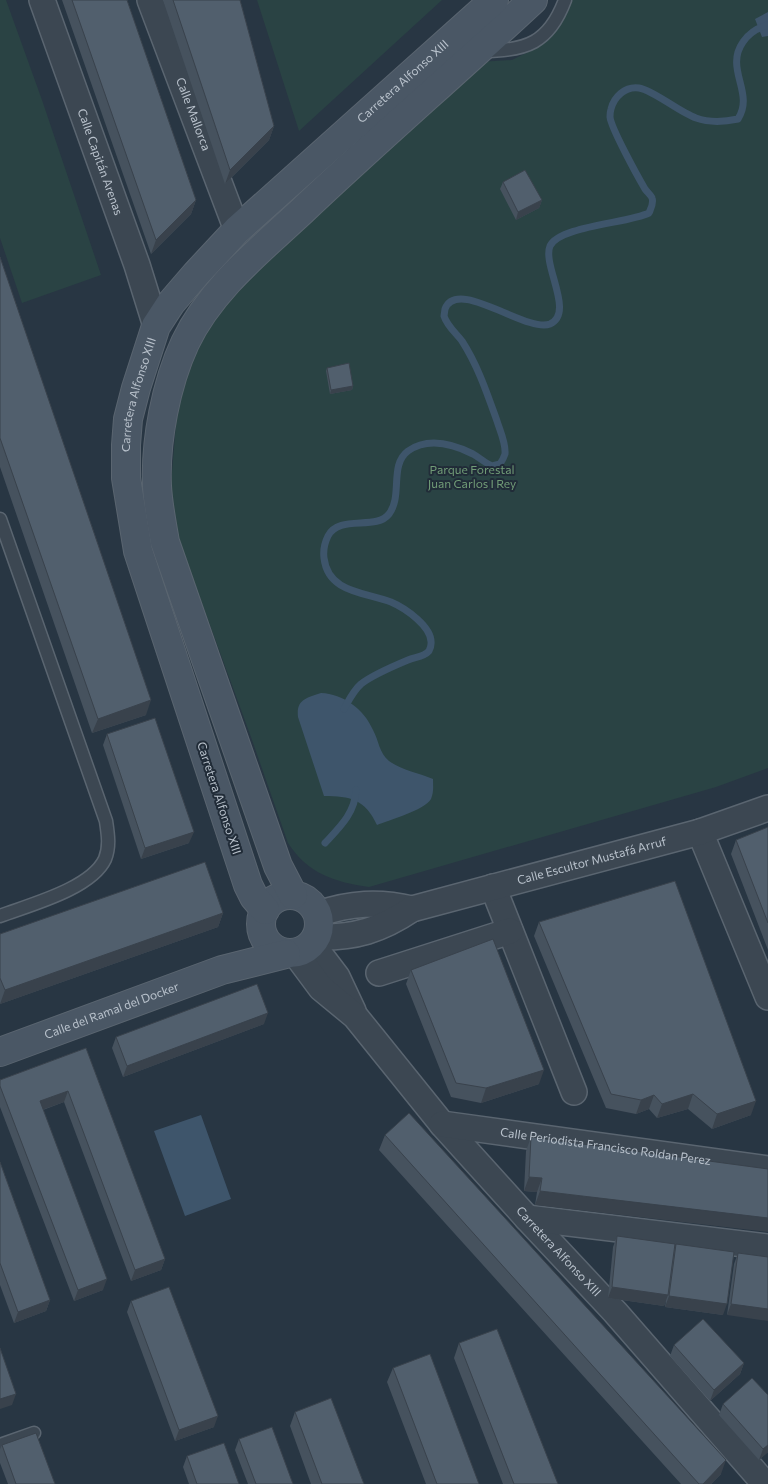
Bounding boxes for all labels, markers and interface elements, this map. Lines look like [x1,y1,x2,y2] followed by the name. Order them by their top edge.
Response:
[354,36,451,125] street label: Carretera Alfonso XIII
[174,75,214,152] street label: Calle Mallorca
[75,106,127,217] street label: Calle Capitán Arenas
[118,335,158,452] street label: Carretera Alfonso XIII
[428,462,516,491] park label: Parque Forestal Juan Carlos I Rey
[195,740,245,856] street label: Carretera Alfonso XIII
[515,833,668,887] street label: Calle Escultor Mustafá Arruf
[42,979,181,1041] street label: Calle del Ramal del Docker
[499,1124,712,1167] street label: Calle Periodista Francisco Roldan Perez
[514,1203,604,1299] street label: Carretera Alfonso XIII

